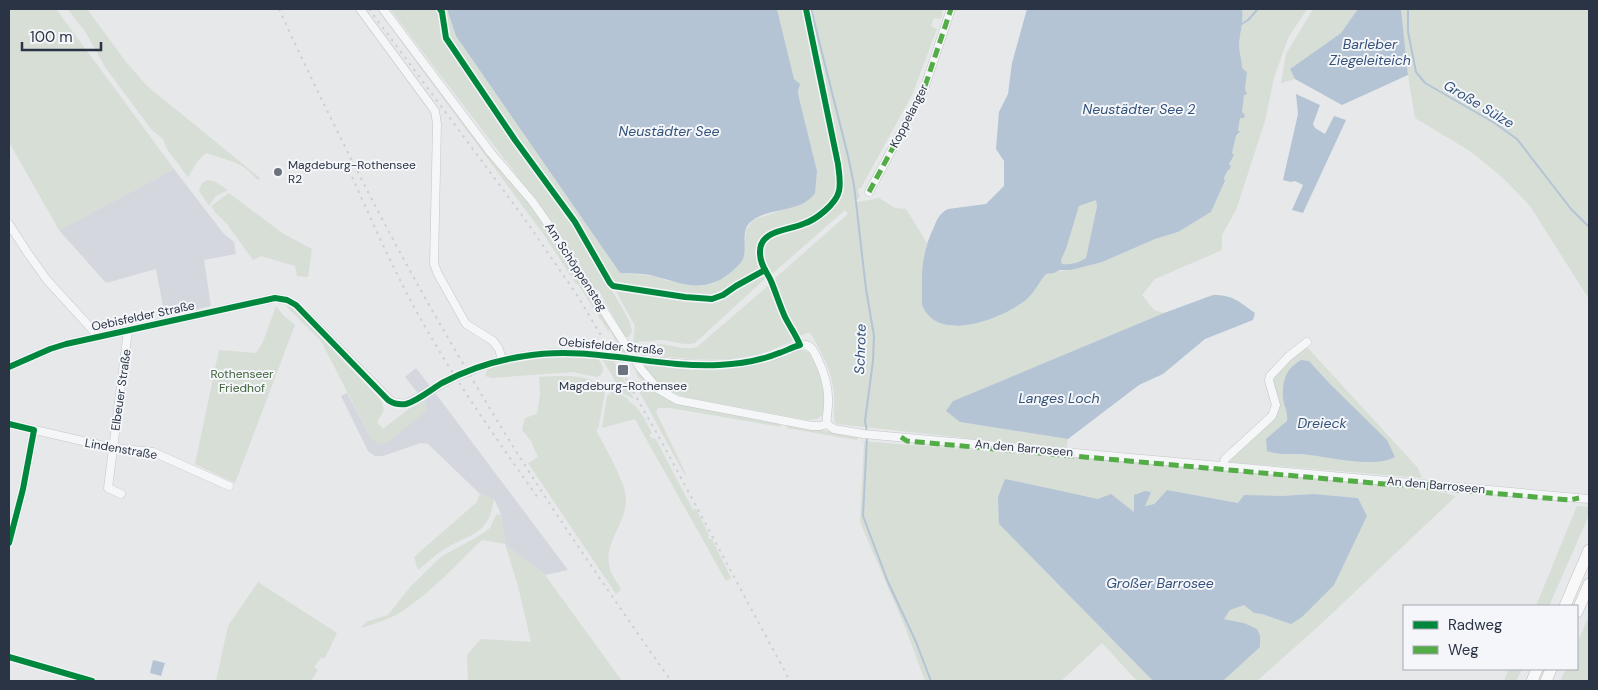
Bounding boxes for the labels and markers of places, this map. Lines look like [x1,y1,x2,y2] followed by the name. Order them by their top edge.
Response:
[288,157,416,187] place label: Magdeburg-Rothensee R2
[272,166,284,178] marker: Magdeburg-Rothensee R2
[616,363,630,377] marker: Magdeburg-Rothensee
[559,378,687,394] place label: Magdeburg-Rothensee

